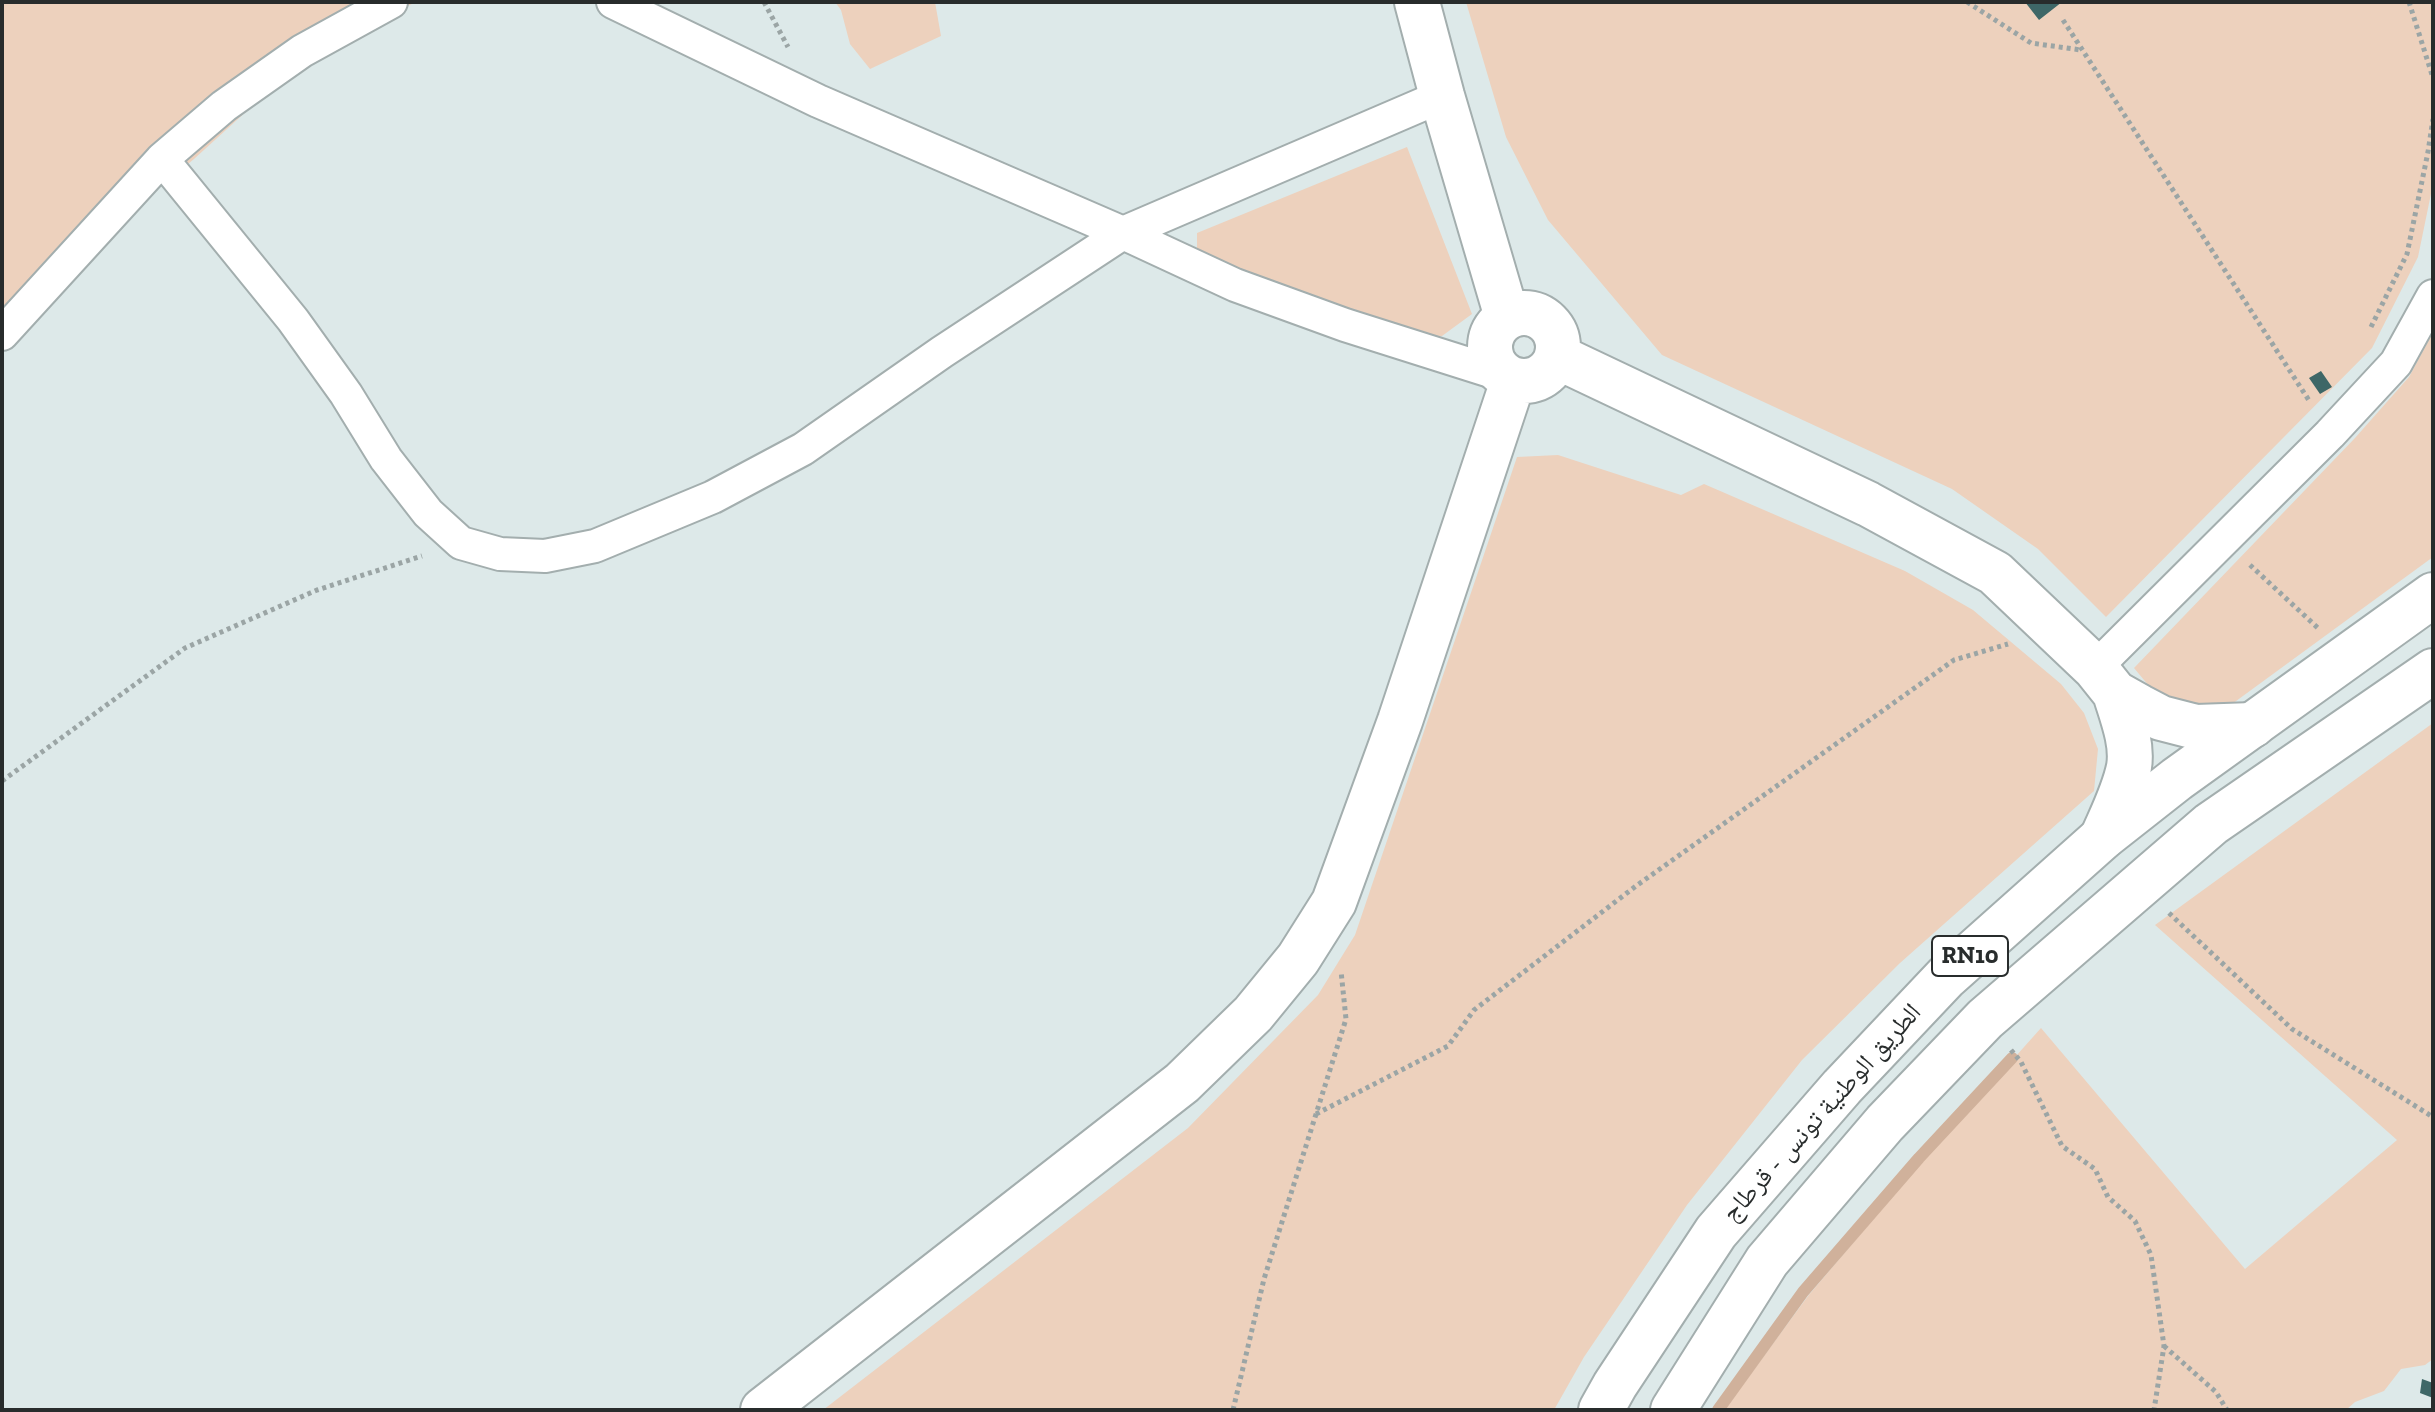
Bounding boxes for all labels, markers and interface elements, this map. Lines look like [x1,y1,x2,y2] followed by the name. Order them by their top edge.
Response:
[1932,936,2008,976] road number: RN10
[1716,997,1928,1229] street label: الطريق الوطنية تونس - قرطاج

